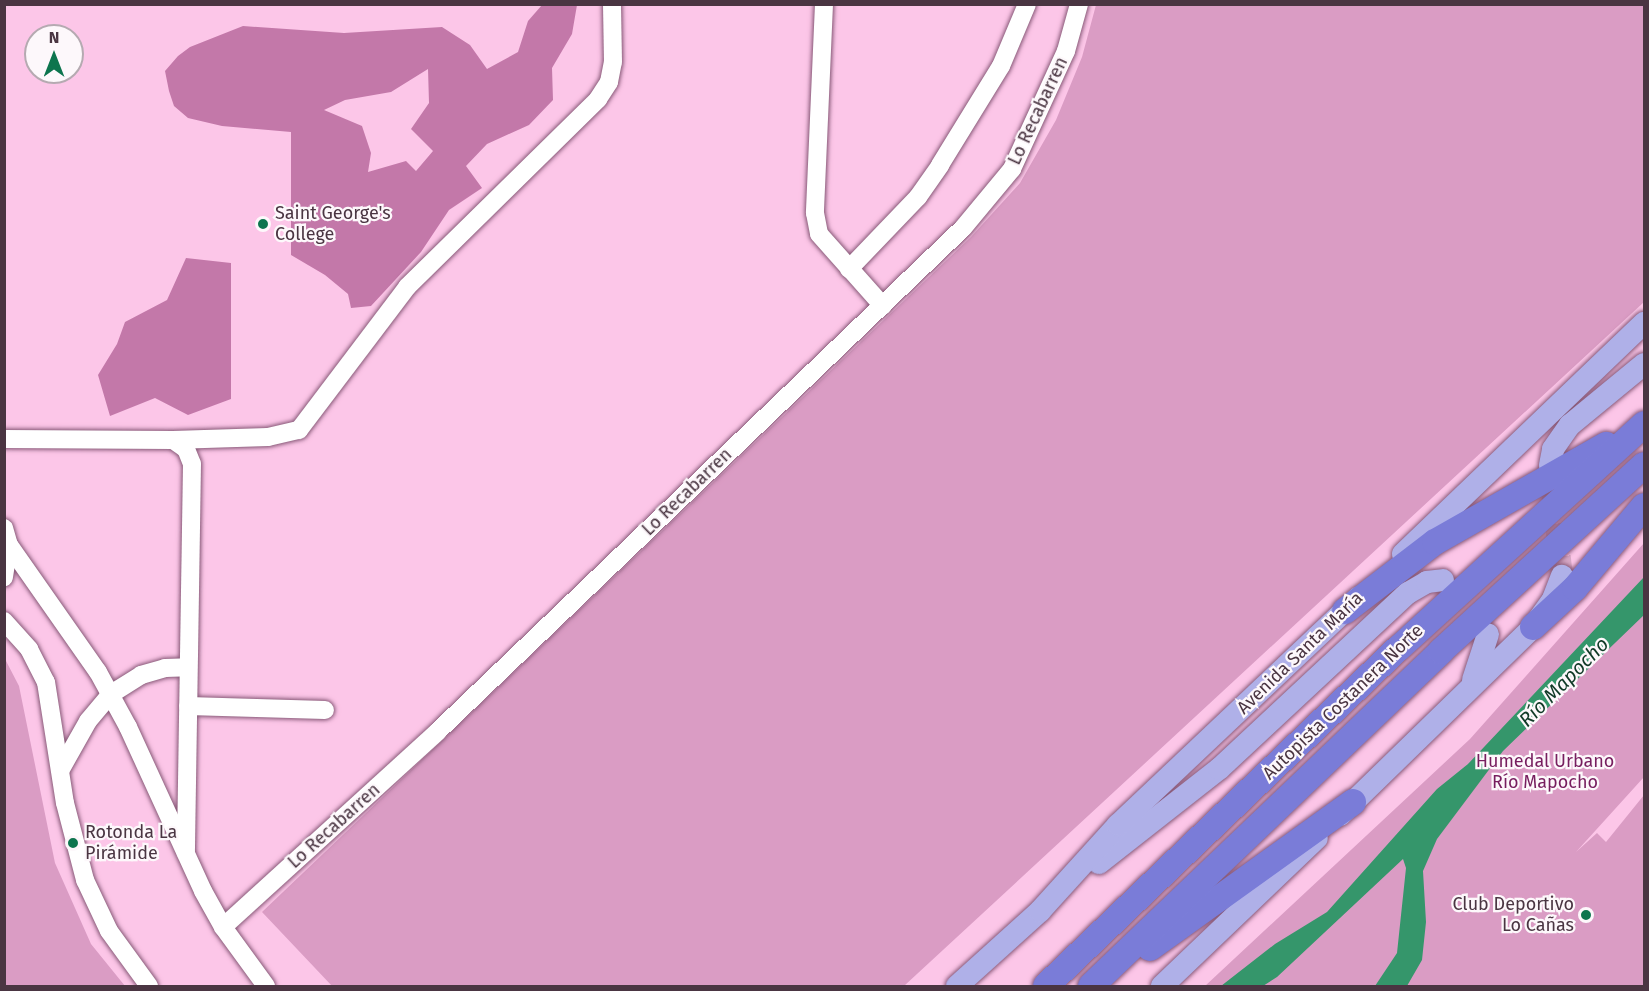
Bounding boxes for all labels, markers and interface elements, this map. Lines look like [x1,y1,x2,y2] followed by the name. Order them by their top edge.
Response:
[24,24,84,84] north arrow
[49,28,59,47] text: N
[1004,54,1072,168] street label: Lo Recabarren
[275,203,391,246] place label: Saint George's College
[256,217,270,231] marker: Saint George's College
[638,444,736,540] street label: Lo Recabarren
[1233,587,1367,719] street label: Avenida Santa María
[1258,620,1428,784] street label: Autopista Costanera Norte
[1514,632,1614,732] water label: Río Mapocho
[1476,751,1614,794] park label: Humedal Urbano Río Mapocho
[284,779,384,873] street label: Lo Recabarren
[85,822,177,864] place label: Rotonda La Pirámide
[66,836,80,850] marker: Rotonda La Pirámide
[1452,894,1574,936] place label: Club Deportivo Lo Cañas
[1579,908,1593,922] marker: Club Deportivo Lo Cañas

